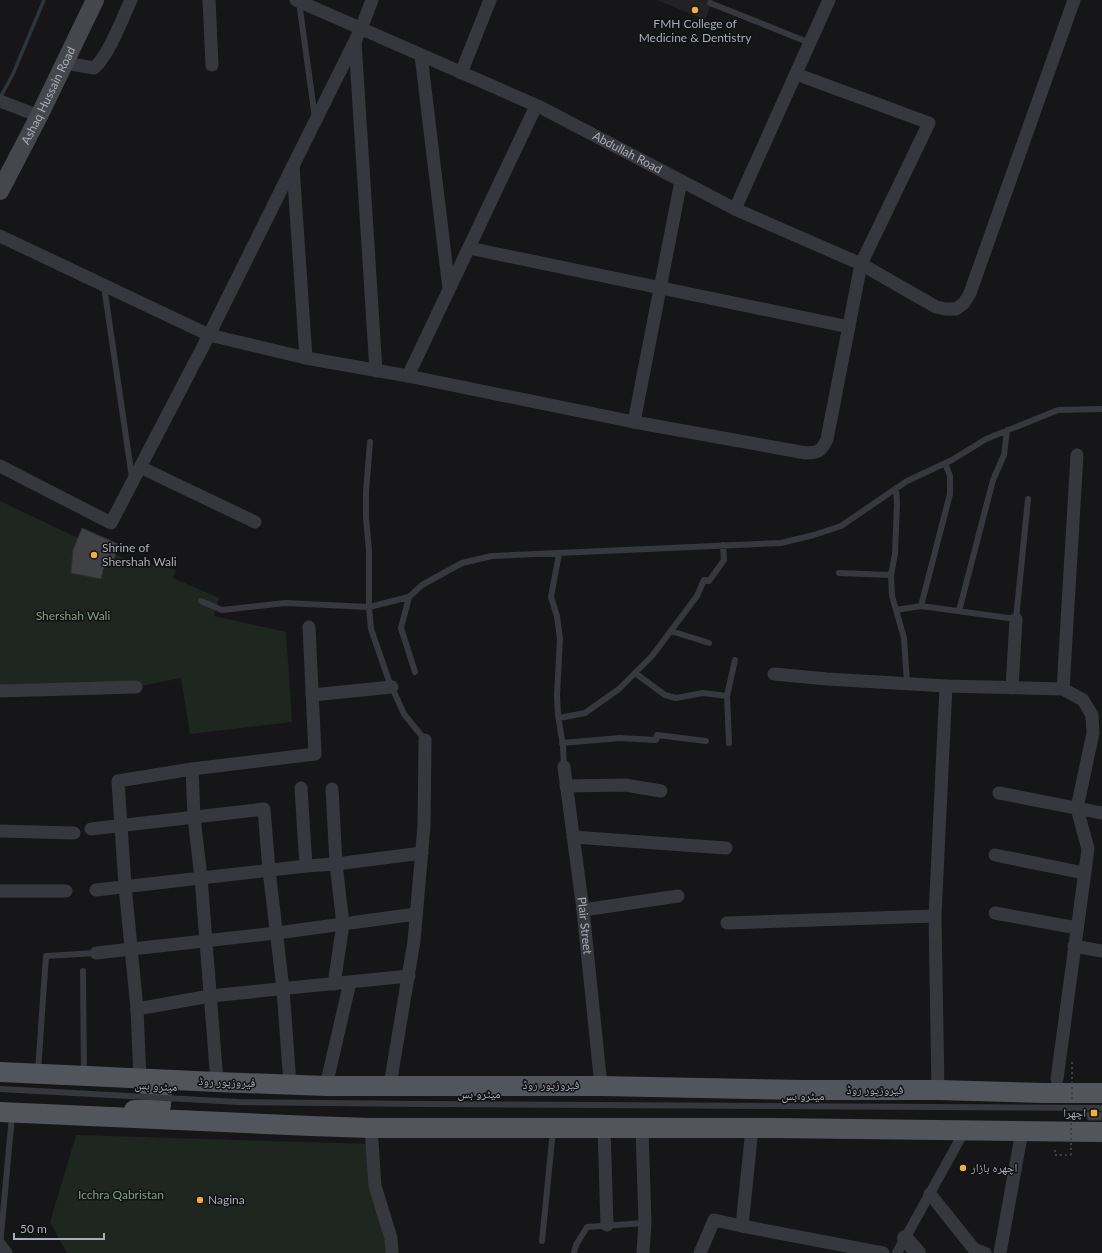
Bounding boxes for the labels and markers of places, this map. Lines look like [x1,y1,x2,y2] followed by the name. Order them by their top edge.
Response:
[690,5,700,15] marker: FMH College of Medicine & Dentistry
[639,16,752,45] place label: FMH College of Medicine & Dentistry
[102,540,177,569] place label: Shrine of Shershah Wali
[89,550,99,560] marker: Shrine of Shershah Wali
[1063,1105,1086,1120] place label: اچھرا
[1089,1108,1099,1118] marker: اچھرا
[970,1160,1017,1175] place label: اچھرہ بازار
[958,1163,968,1173] marker: اچھرہ بازار
[208,1192,245,1207] place label: Nagina
[195,1195,205,1205] marker: Nagina

